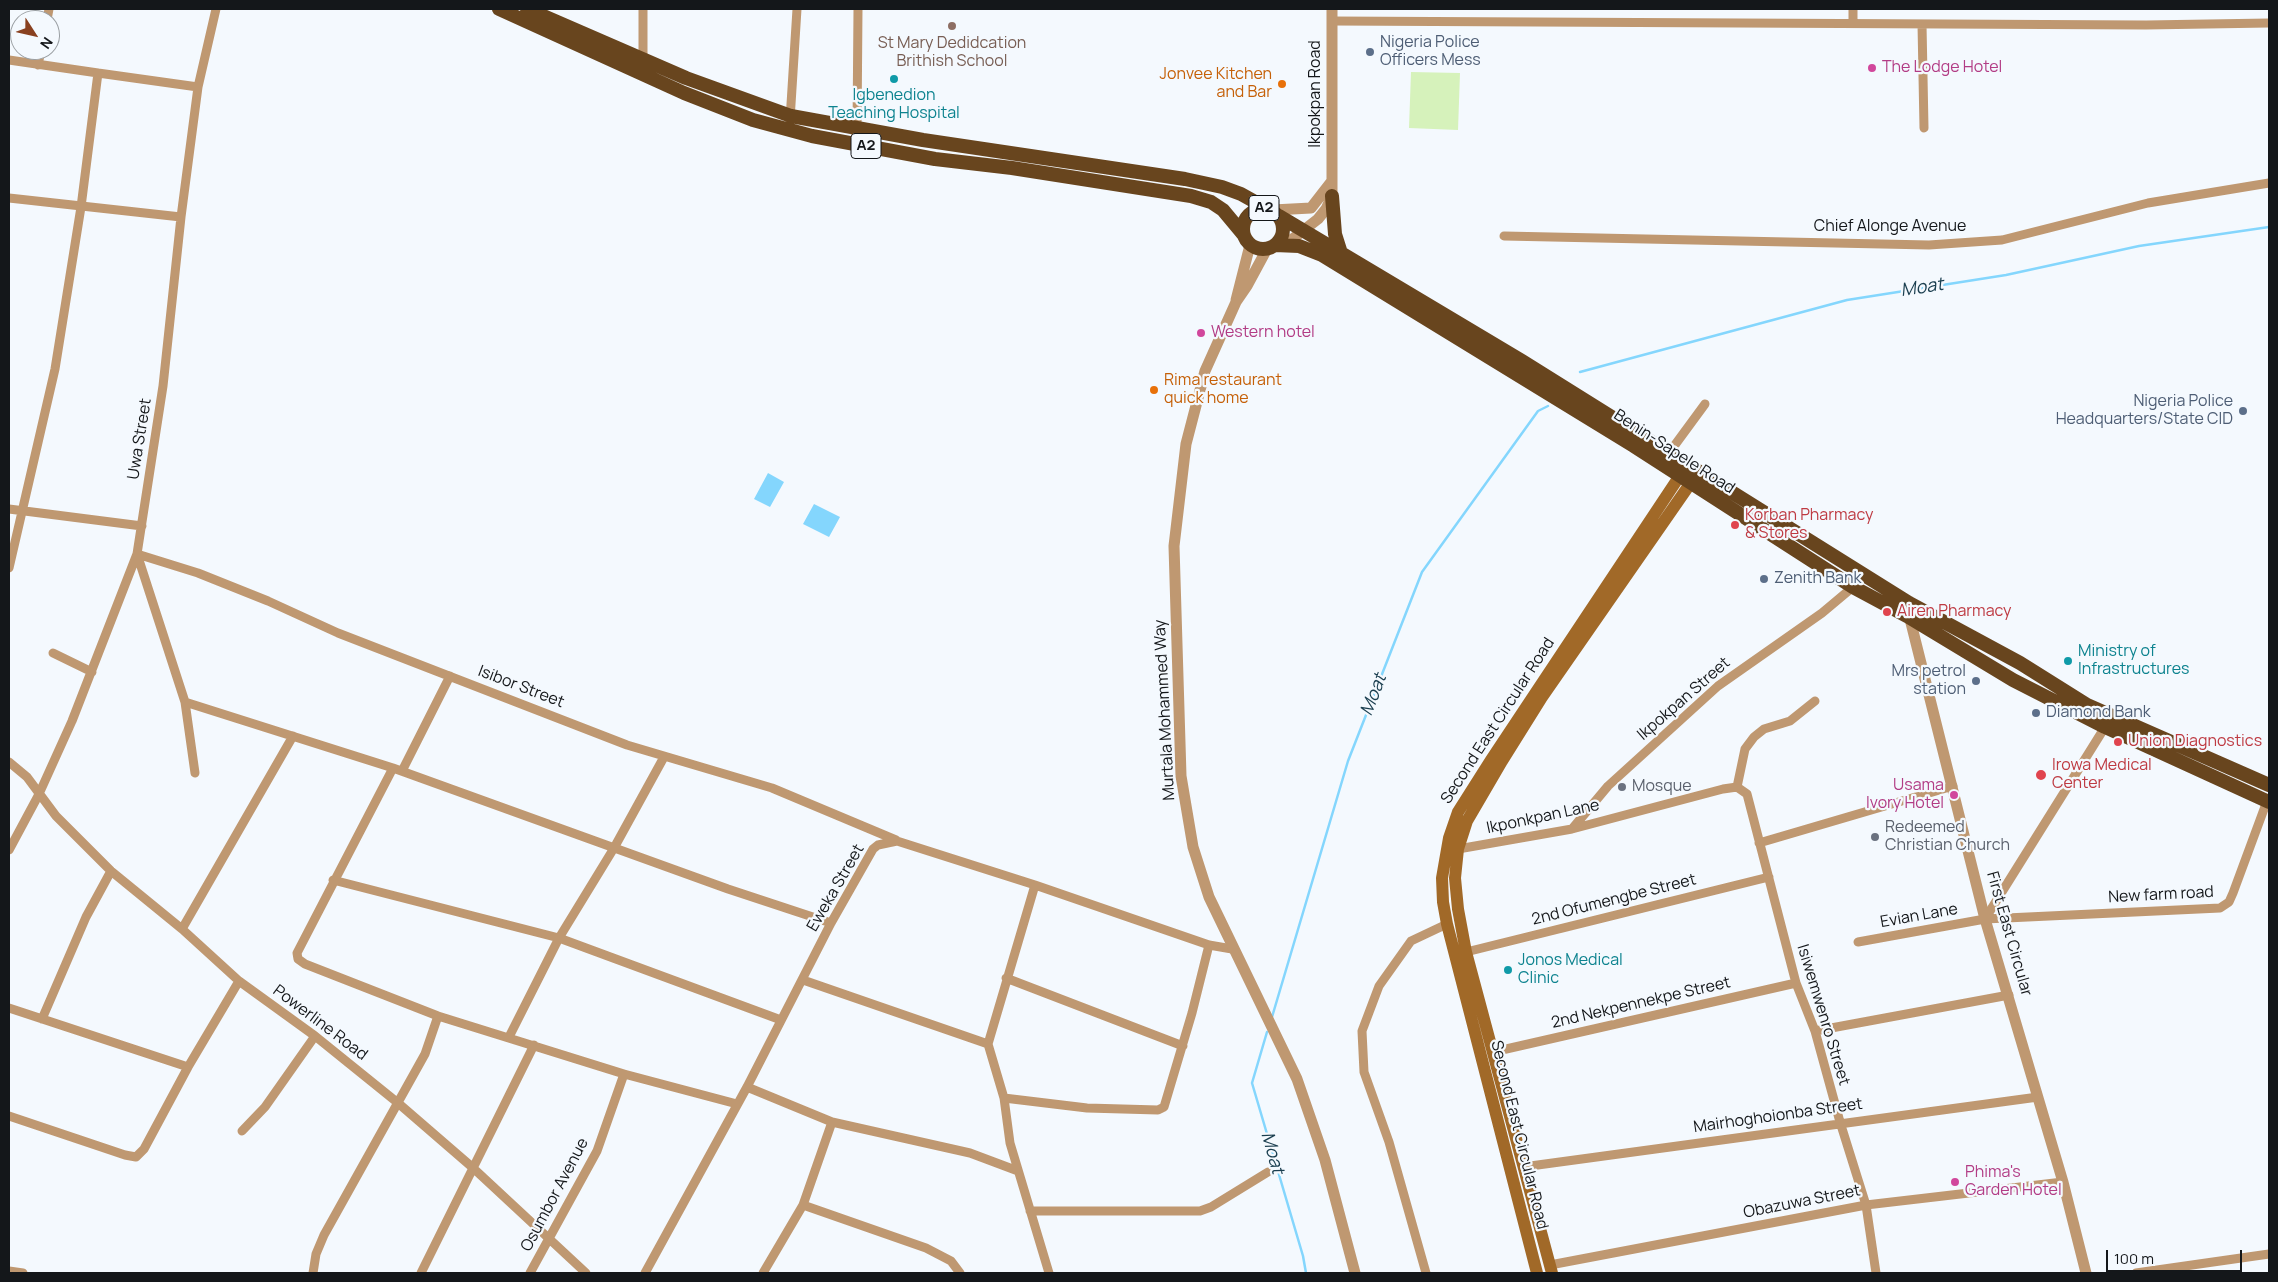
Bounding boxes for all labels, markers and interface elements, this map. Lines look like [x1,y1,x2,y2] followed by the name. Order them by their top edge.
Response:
[10,10,60,60] north arrow
[946,20,958,32] marker: St Mary Dedidcation Brithish School
[1380,33,1481,71] place label: Nigeria Police Officers Mess
[36,34,58,53] text: N
[878,34,1026,72] place label: St Mary Dedidcation Brithish School
[1306,40,1326,148] street label: Ikpokpan Road
[1364,46,1376,58] marker: Nigeria Police Officers Mess
[1882,58,2002,78] place label: The Lodge Hotel
[1866,62,1878,74] marker: The Lodge Hotel
[1160,65,1272,103] place label: Jonvee Kitchen and Bar
[888,73,900,85] marker: Igbenedion Teaching Hospital
[1276,78,1288,90] marker: Jonvee Kitchen and Bar
[828,86,960,124] place label: Igbenedion Teaching Hospital
[851,134,881,158] road number: A2
[1249,196,1279,220] road number: A2
[1814,217,1966,237] street label: Chief Alonge Avenue
[1899,274,1945,302] water label: Moat
[1211,323,1315,343] place label: Western hotel
[1195,327,1207,339] marker: Western hotel
[1164,371,1282,409] place label: Rima restaurant quick home
[1148,384,1160,396] marker: Rima restaurant quick home
[2056,392,2233,430] place label: Nigeria Police Headquarters/State CID
[124,397,156,481] street label: Uwa Street
[2237,405,2249,417] marker: Nigeria Police Headquarters/State CID
[1610,406,1738,498] street label: Benin-Sapele Road
[1745,506,1873,544] place label: Korban Pharmacy & Stores
[1729,519,1741,531] marker: Korban Pharmacy & Stores
[1774,569,1861,589] place label: Zenith Bank
[1758,573,1770,585] marker: Zenith Bank
[1897,602,2012,622] place label: Airen Pharmacy
[1881,606,1893,618] marker: Airen Pharmacy
[1151,619,1179,801] street label: Murtala Mohammed Way
[1437,634,1559,808] street label: Second East Circular Road
[2078,642,2189,680] place label: Ministry of Infrastructures
[1634,654,1734,744] street label: Ikpokpan Street
[2062,655,2074,667] marker: Ministry of Infrastructures
[475,662,567,712] street label: Isibor Street
[1891,662,1966,700] place label: Mrs petrol station
[1356,671,1392,719] water label: Moat
[1970,675,1982,687] marker: Mrs petrol station
[2046,703,2151,723] place label: Diamond Bank
[2030,707,2042,719] marker: Diamond Bank
[2128,732,2262,752] place label: Union Diagnostics
[2112,736,2124,748] marker: Union Diagnostics
[2052,756,2152,794] place label: Irowa Medical Center
[2034,768,2048,782] marker: Irowa Medical Center
[1866,776,1944,814] place label: Usama Ivory Hotel
[1632,777,1692,797] place label: Mosque
[1616,781,1628,793] marker: Mosque
[1948,789,1960,801] marker: Usama Ivory Hotel
[1485,796,1601,838] street label: Ikponkpan Lane
[1885,818,2010,856] place label: Redeemed Christian Church
[1869,831,1881,843] marker: Redeemed Christian Church
[803,841,869,935] street label: Eweka Street
[1982,869,2036,999] street label: First East Circular
[1530,870,1698,930] street label: 2nd Ofumengbe Street
[2108,883,2214,907] street label: New farm road
[1879,900,1959,932] street label: Evian Lane
[1792,942,1854,1088] street label: Isiwemwenro Street
[1518,951,1623,989] place label: Jonos Medical Clinic
[1502,964,1514,976] marker: Jonos Medical Clinic
[1550,973,1732,1033] street label: 2nd Nekpennekpe Street
[269,981,371,1065] street label: Powerline Road
[1486,1039,1552,1231] street label: Second East Circular Road
[1692,1095,1864,1137] street label: Mairhoghoionba Street
[1256,1129,1288,1177] water label: Moat
[517,1135,593,1255] street label: Osumbor Avenue
[1965,1163,2062,1201] place label: Phima's Garden Hotel
[1949,1176,1961,1188] marker: Phima's Garden Hotel
[1742,1181,1862,1223] street label: Obazuwa Street
[2108,1240,2244,1272] scale bar
[2114,1248,2154,1269] text: 100 m

